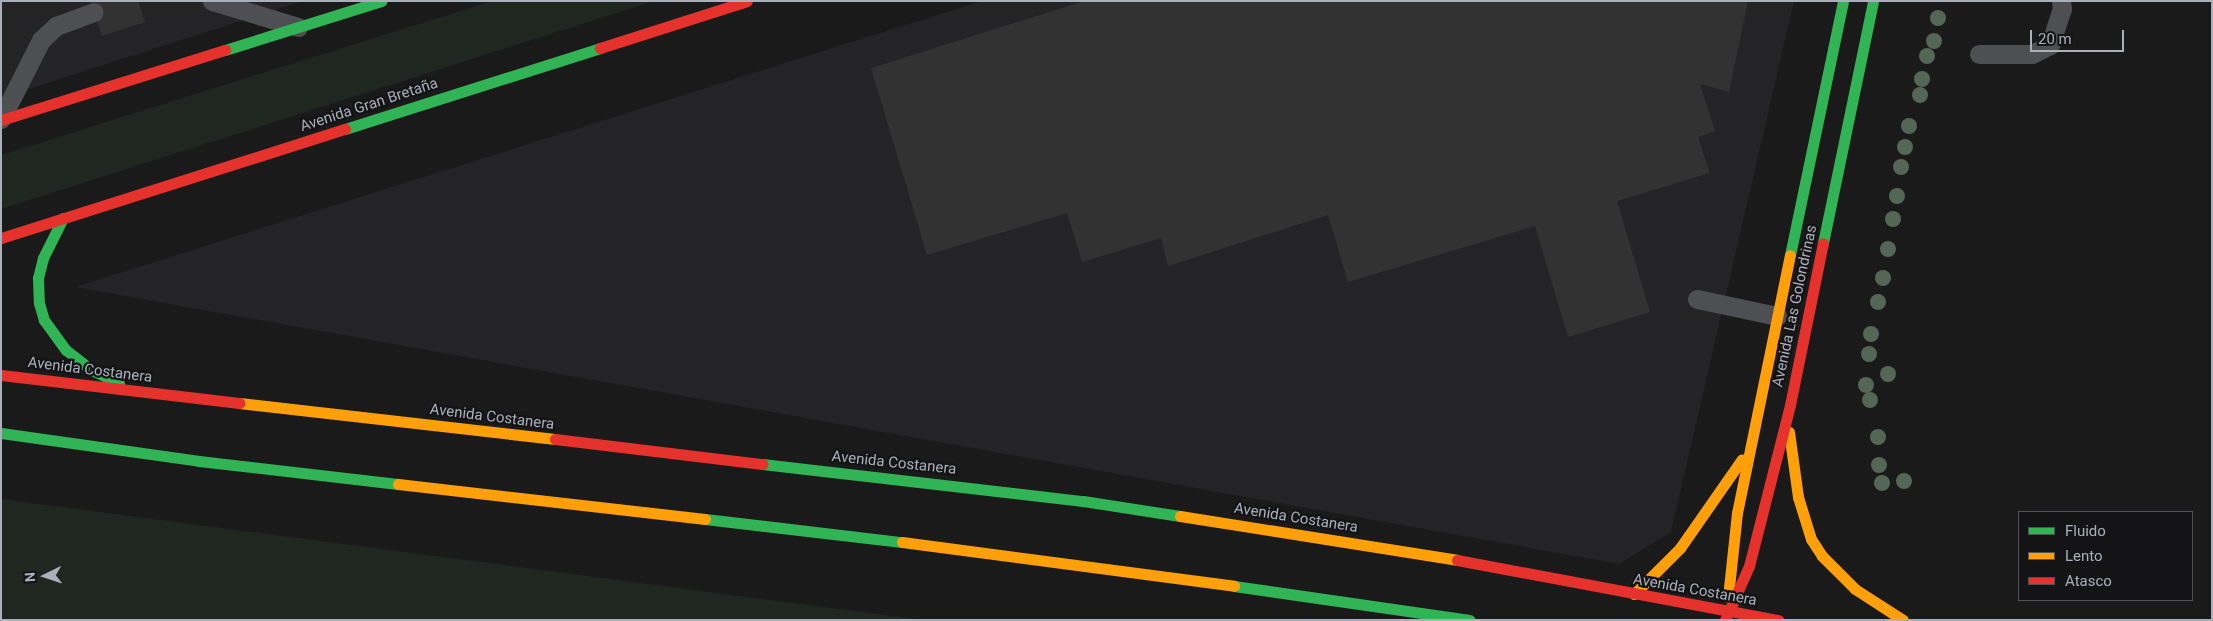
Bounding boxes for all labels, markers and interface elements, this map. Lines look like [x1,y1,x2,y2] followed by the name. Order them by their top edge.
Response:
[2033,20,2127,52] scale bar
[2038,30,2072,48] text: 20 m
[298,74,440,136] street label: Avenida Gran Bretaña
[1769,223,1821,389] street label: Avenida Las Golondrinas
[27,353,153,387] street label: Avenida Costanera
[429,400,555,434] street label: Avenida Costanera
[831,448,957,478] street label: Avenida Costanera
[1233,499,1359,537] street label: Avenida Costanera
[2018,511,2193,601] legend
[2065,522,2106,540] text: Fluido
[2065,547,2103,565] text: Lento
[20,551,70,601] north arrow
[1632,570,1758,610] street label: Avenida Costanera
[22,572,38,583] text: N
[2065,572,2112,590] text: Atasco

